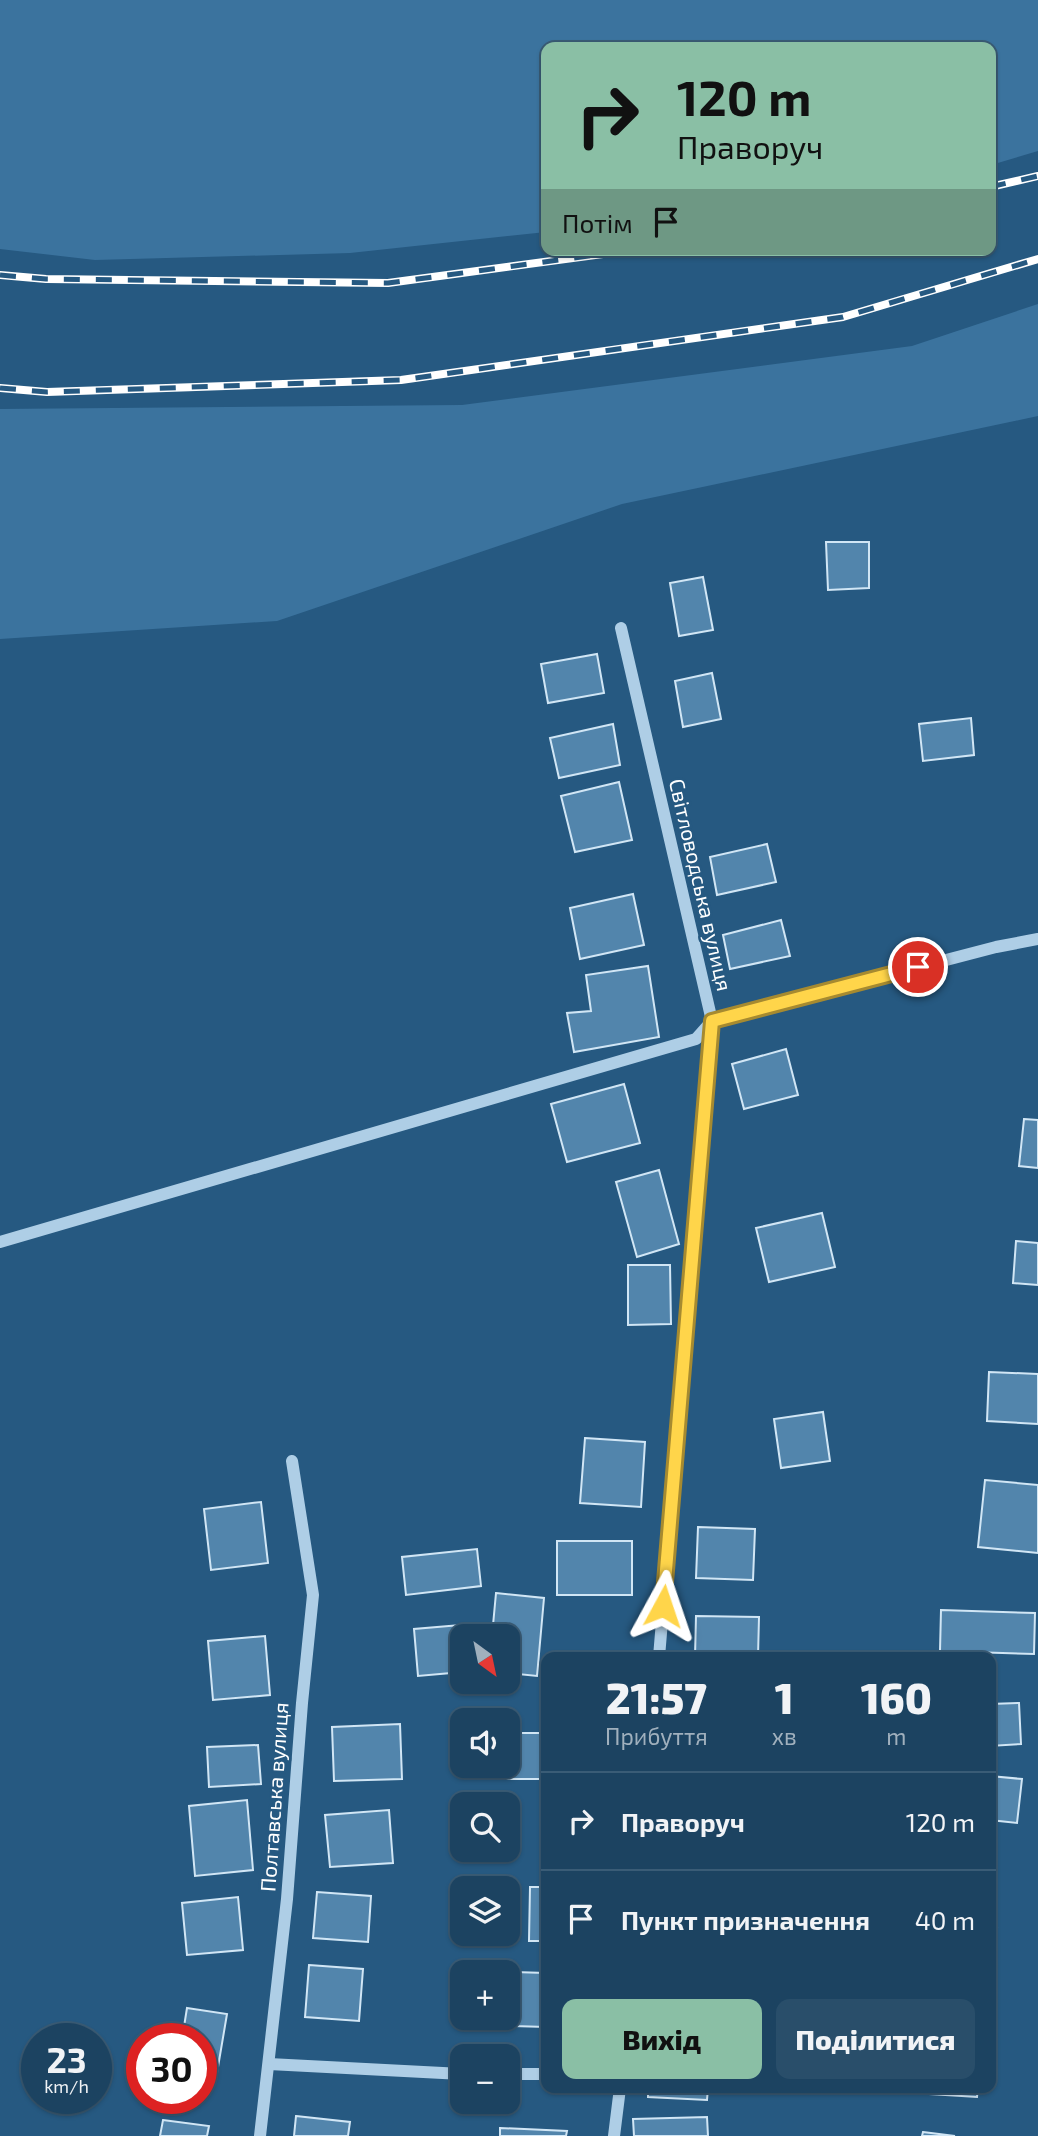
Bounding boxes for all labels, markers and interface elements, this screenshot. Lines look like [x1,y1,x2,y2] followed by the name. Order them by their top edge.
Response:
[677,67,811,126] text: 120 m
[562,70,653,161] icon: right
[677,127,823,165] text: Праворуч
[647,203,685,241] icon: arrive
[562,207,633,238] text: Потім
[664,776,738,994] street label: Світловодська вулиця
[888,937,948,997] pin
[899,948,937,986] icon: arrive
[626,1569,700,1643] position arrow
[450,1624,520,1694] north arrow
[450,1624,520,2114] map controls
[606,1672,707,1722] text: 21:57
[775,1672,794,1722] text: 1
[861,1672,932,1722] text: 160
[254,1701,294,1893] street label: Полтавська вулиця
[450,1708,520,1778] button: sound
[605,1722,708,1750] text: Прибуття
[772,1722,797,1750] text: хв
[886,1722,906,1750] text: m
[450,1792,520,1862] button: search
[562,1802,600,1840] icon: right
[621,1806,745,1837] text: Праворуч
[906,1806,975,1837] text: 120 m
[450,1876,520,1946] button: layers
[562,1900,600,1938] icon: arrive
[621,1904,870,1935] text: Пункт призначення
[915,1904,975,1935] text: 40 m
[450,1960,520,2030] button: +
[562,1999,762,2079] button: Вихід
[776,1999,975,2079] button: Поділитися
[126,2023,217,2114] speed limit sign: 30
[46,2038,87,2080] text: 23
[450,2044,520,2114] button: −
[44,2075,89,2097] text: km/h

